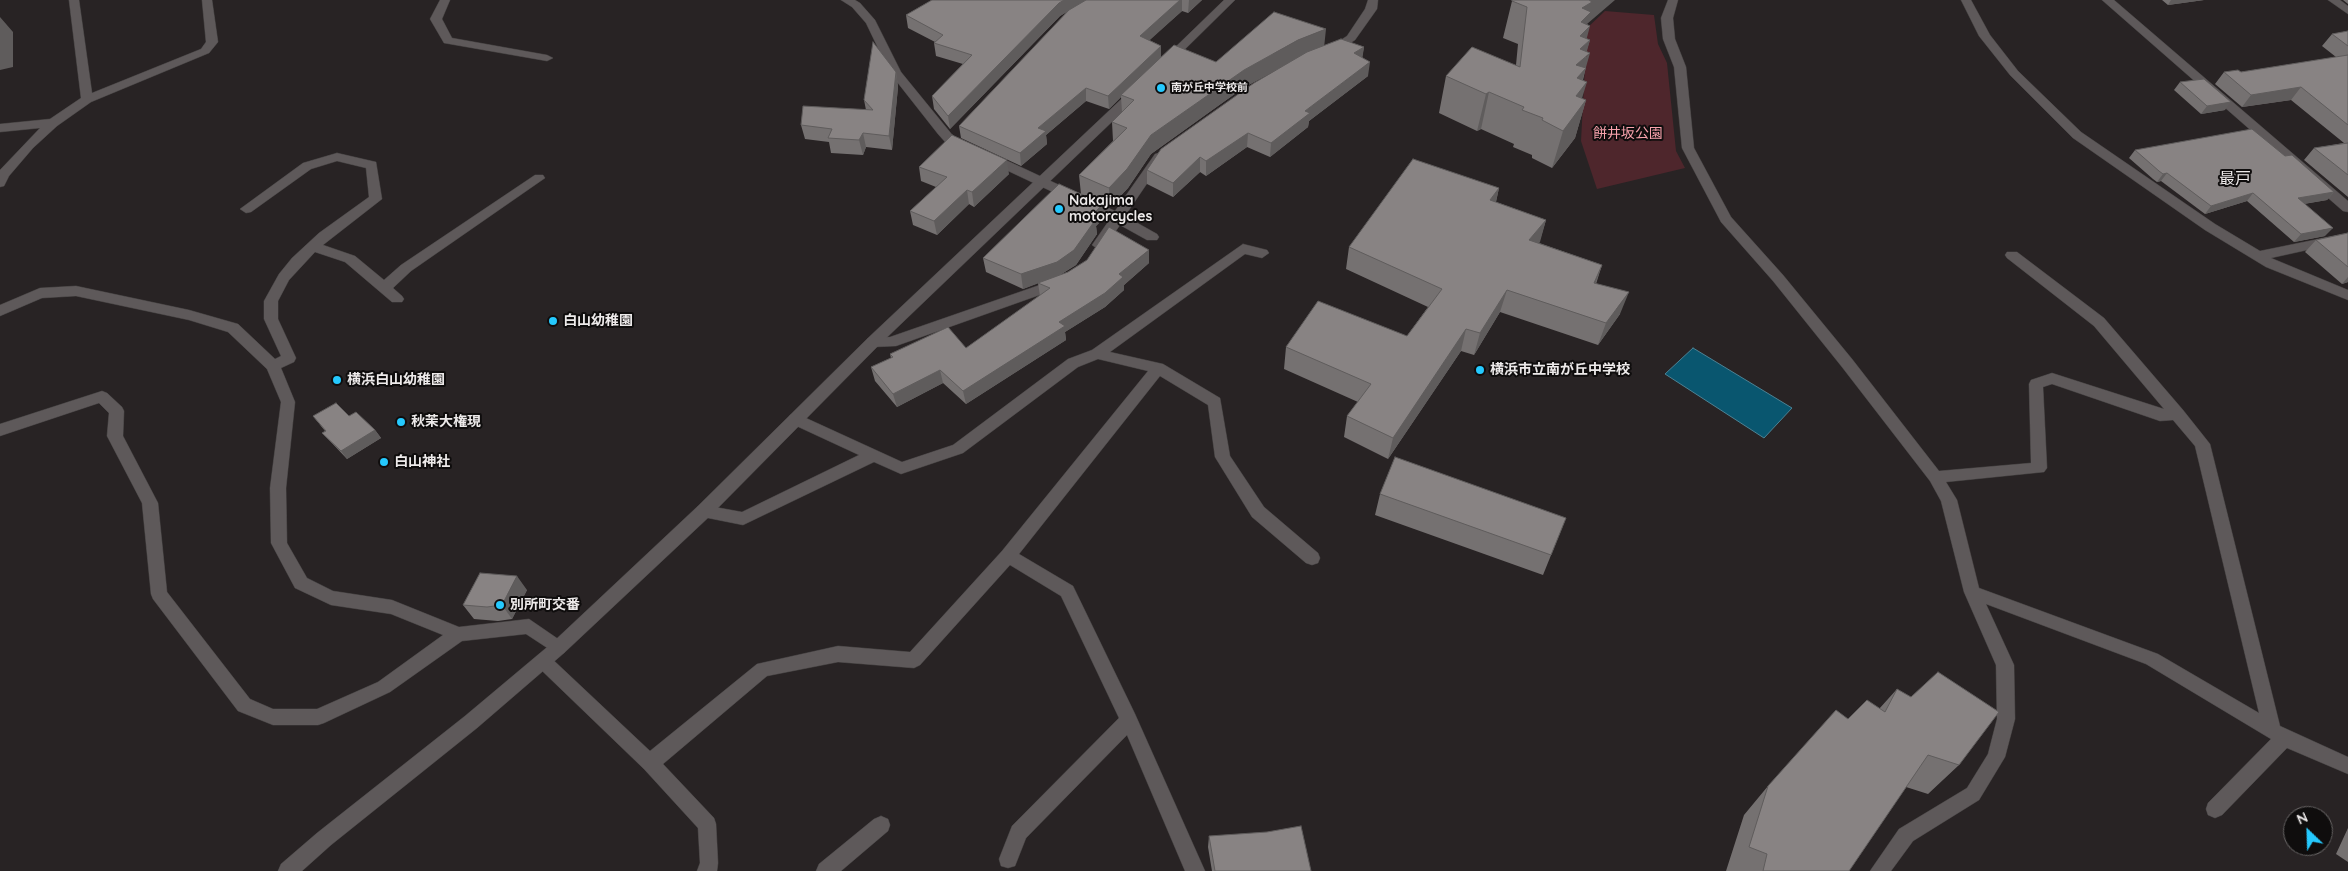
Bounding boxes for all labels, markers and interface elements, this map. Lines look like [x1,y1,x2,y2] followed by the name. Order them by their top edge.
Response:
[1171,81,1248,95] place label: 南が丘中学校前
[1155,82,1167,94] marker: 南が丘中学校前
[1593,126,1663,142] park label: 餅井坂公園
[2219,169,2251,189] district label: 最戸
[1069,193,1152,226] place label: Nakajima motorcycles
[1053,203,1065,215] marker: Nakajima motorcycles
[563,313,633,329] place label: 白山幼稚園
[547,315,559,327] marker: 白山幼稚園
[1490,362,1630,378] place label: 横浜市立南が丘中学校
[1474,364,1486,376] marker: 横浜市立南が丘中学校
[347,372,445,388] place label: 横浜白山幼稚園
[331,374,343,386] marker: 横浜白山幼稚園
[411,414,481,430] place label: 秋茉大権現
[395,416,407,428] marker: 秋茉大権現
[394,454,450,470] place label: 白山神社
[378,456,390,468] marker: 白山神社
[510,597,580,613] place label: 別所町交番
[494,599,506,611] marker: 別所町交番
[2283,806,2333,856] north arrow
[2294,808,2311,829] text: N

